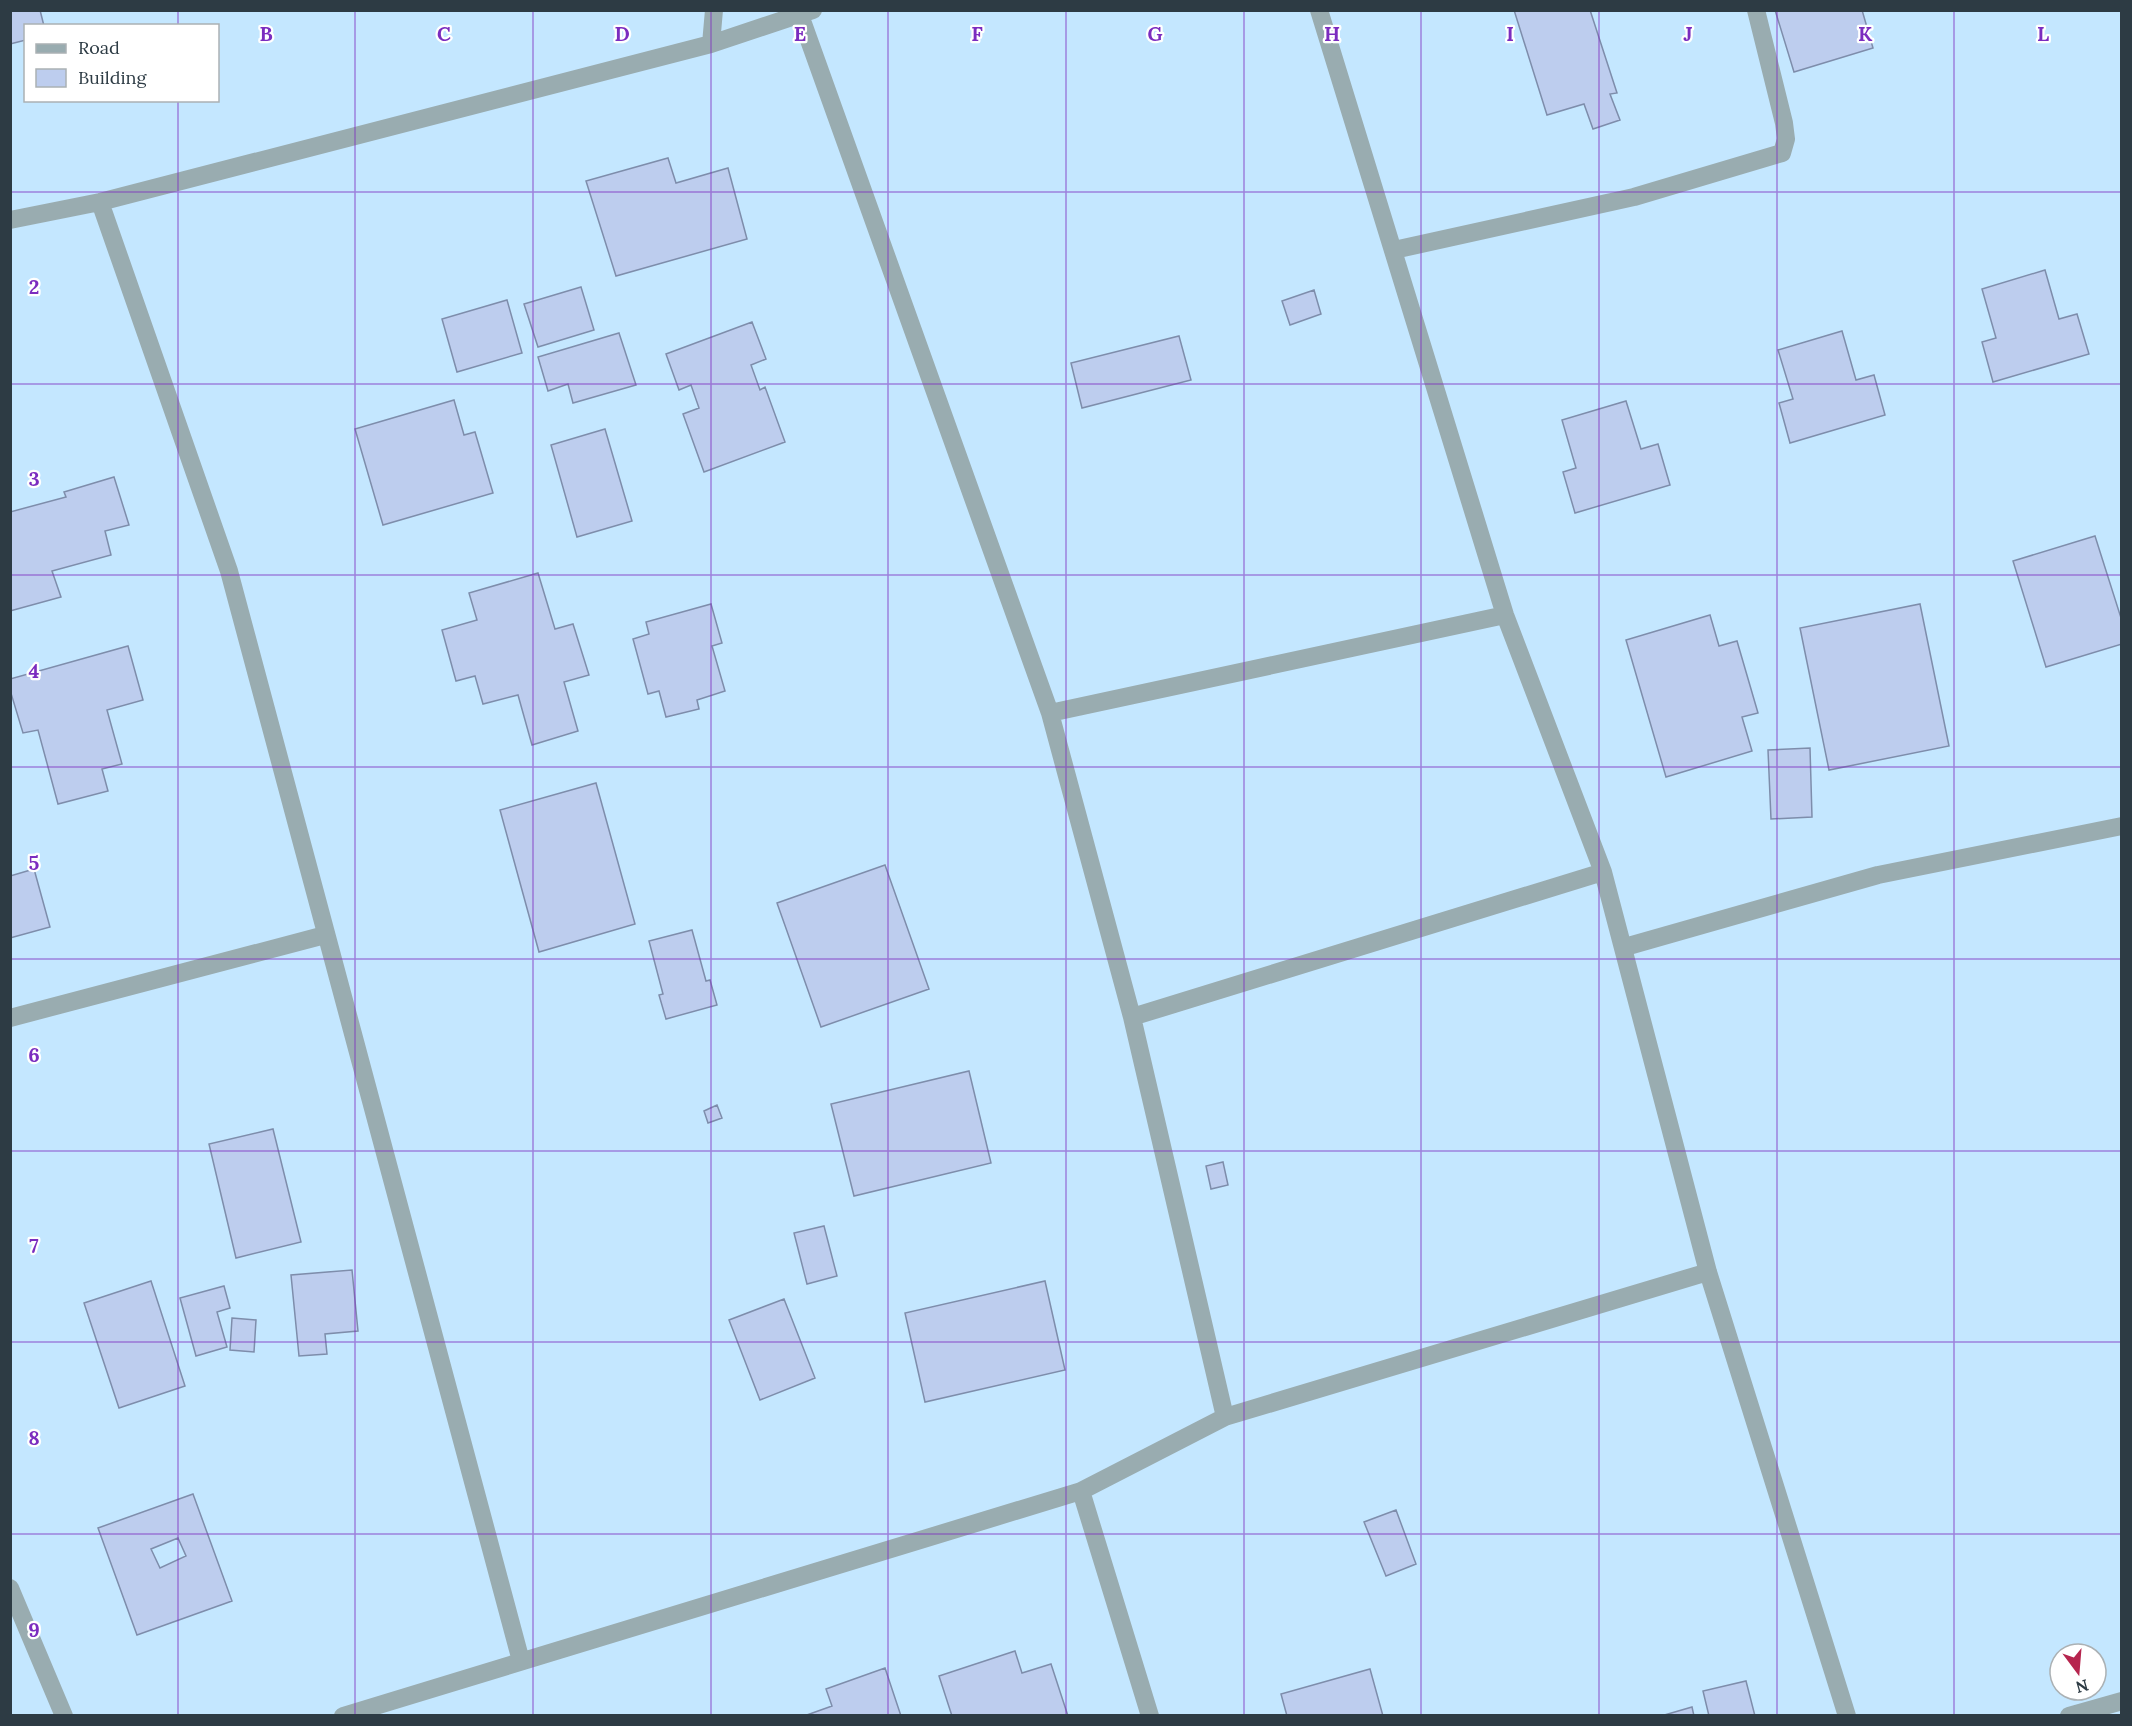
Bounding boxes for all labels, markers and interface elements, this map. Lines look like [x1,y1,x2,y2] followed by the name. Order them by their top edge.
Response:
[259,21,273,46] text: B
[437,21,451,46] text: C
[614,21,630,46] text: D
[794,21,806,46] text: E
[971,21,983,46] text: F
[1147,21,1163,46] text: G
[1324,21,1340,46] text: H
[1506,21,1514,46] text: I
[1683,21,1693,46] text: J
[1858,21,1873,46] text: K
[2037,21,2049,46] text: L
[24,24,219,102] legend
[78,36,120,59] text: Road
[78,66,148,89] text: Building
[29,274,39,299] text: 2
[28,466,40,491] text: 3
[29,658,40,683] text: 4
[29,850,40,875] text: 5
[28,1042,40,1067] text: 6
[29,1233,39,1258] text: 7
[28,1425,40,1450] text: 8
[28,1617,40,1642] text: 9
[2048,1642,2108,1702] north arrow
[2073,1675,2091,1698] text: N

